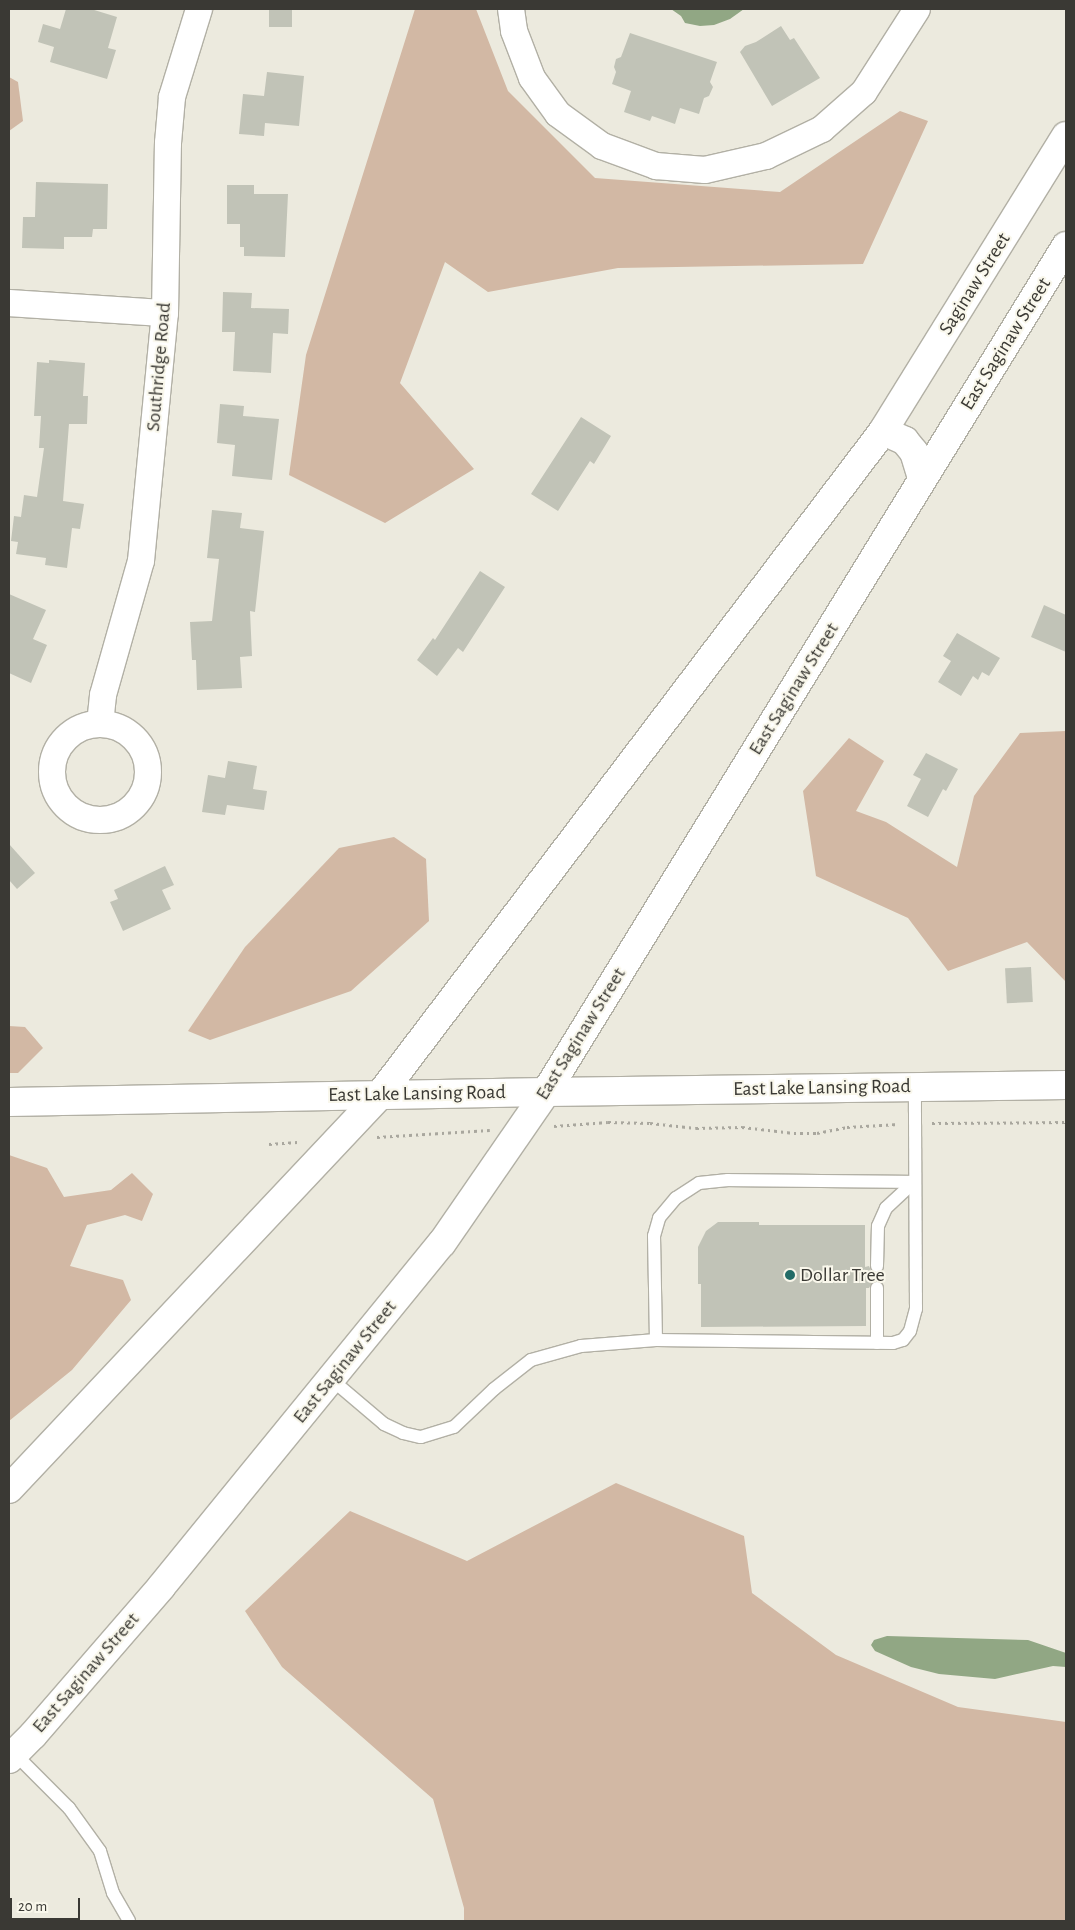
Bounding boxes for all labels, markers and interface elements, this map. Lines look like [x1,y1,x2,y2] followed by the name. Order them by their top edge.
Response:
[934,228,1016,340] street label: Saginaw Street
[956,273,1056,415] street label: East Saginaw Street
[141,302,177,432] street label: Southridge Road
[744,618,844,760] street label: East Saginaw Street
[531,963,631,1105] street label: East Saginaw Street
[733,1074,911,1102] street label: East Lake Lansing Road
[328,1080,506,1108] street label: East Lake Lansing Road
[800,1263,885,1287] place label: Dollar Tree
[784,1269,796,1281] marker: Dollar Tree
[288,1296,402,1428] street label: East Saginaw Street
[27,1608,145,1738] street label: East Saginaw Street
[12,1888,82,1920] scale bar
[18,1899,47,1914] text: 20 m

